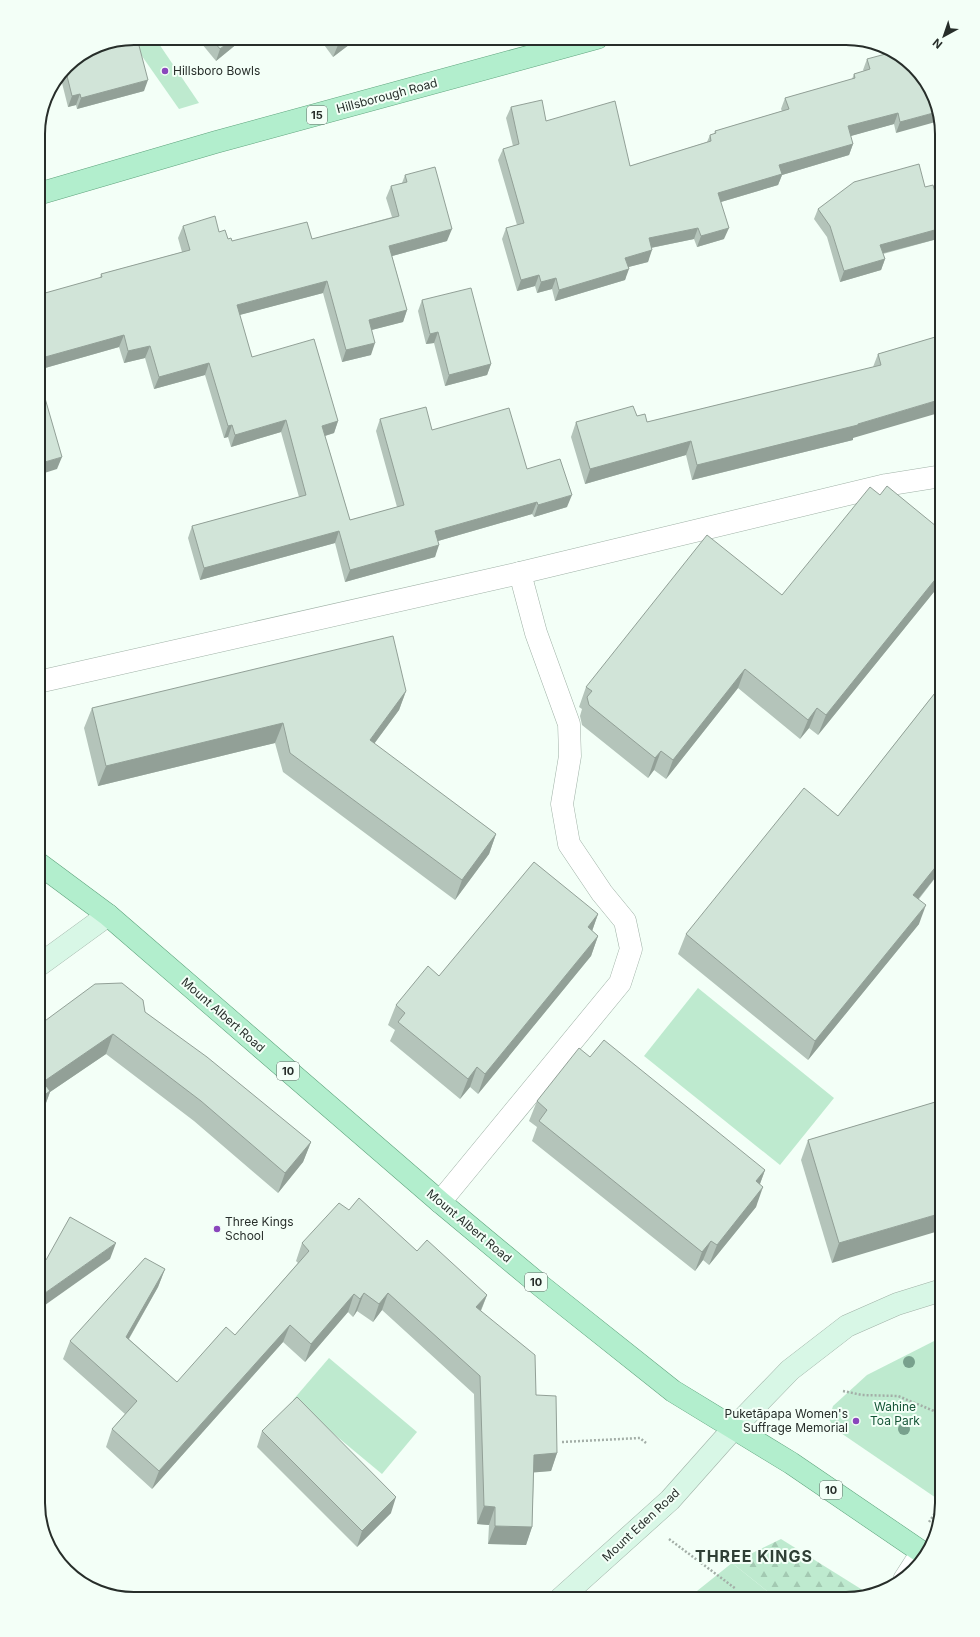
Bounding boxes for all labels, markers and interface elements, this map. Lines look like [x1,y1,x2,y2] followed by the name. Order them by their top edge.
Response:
[924,16,964,56] north arrow
[930,36,945,52] text: N
[173,63,260,78] place label: Hillsboro Bowls
[160,66,170,76] marker: Hillsboro Bowls
[335,75,439,116] street label: Hillsborough Road
[307,106,327,124] road number: 15
[178,974,268,1055] street label: Mount Albert Road
[277,1062,299,1080] road number: 10
[424,1186,515,1265] street label: Mount Albert Road
[225,1214,293,1243] place label: Three Kings School
[212,1224,222,1234] marker: Three Kings School
[525,1273,547,1291] road number: 10
[870,1399,920,1428] park label: Wahine Toa Park
[724,1406,848,1435] place label: Puketāpapa Women's Suffrage Memorial
[851,1416,861,1426] marker: Puketāpapa Women's Suffrage Memorial
[820,1481,842,1499] road number: 10
[599,1485,683,1564] street label: Mount Eden Road
[695,1546,813,1566] district label: THREE KINGS

